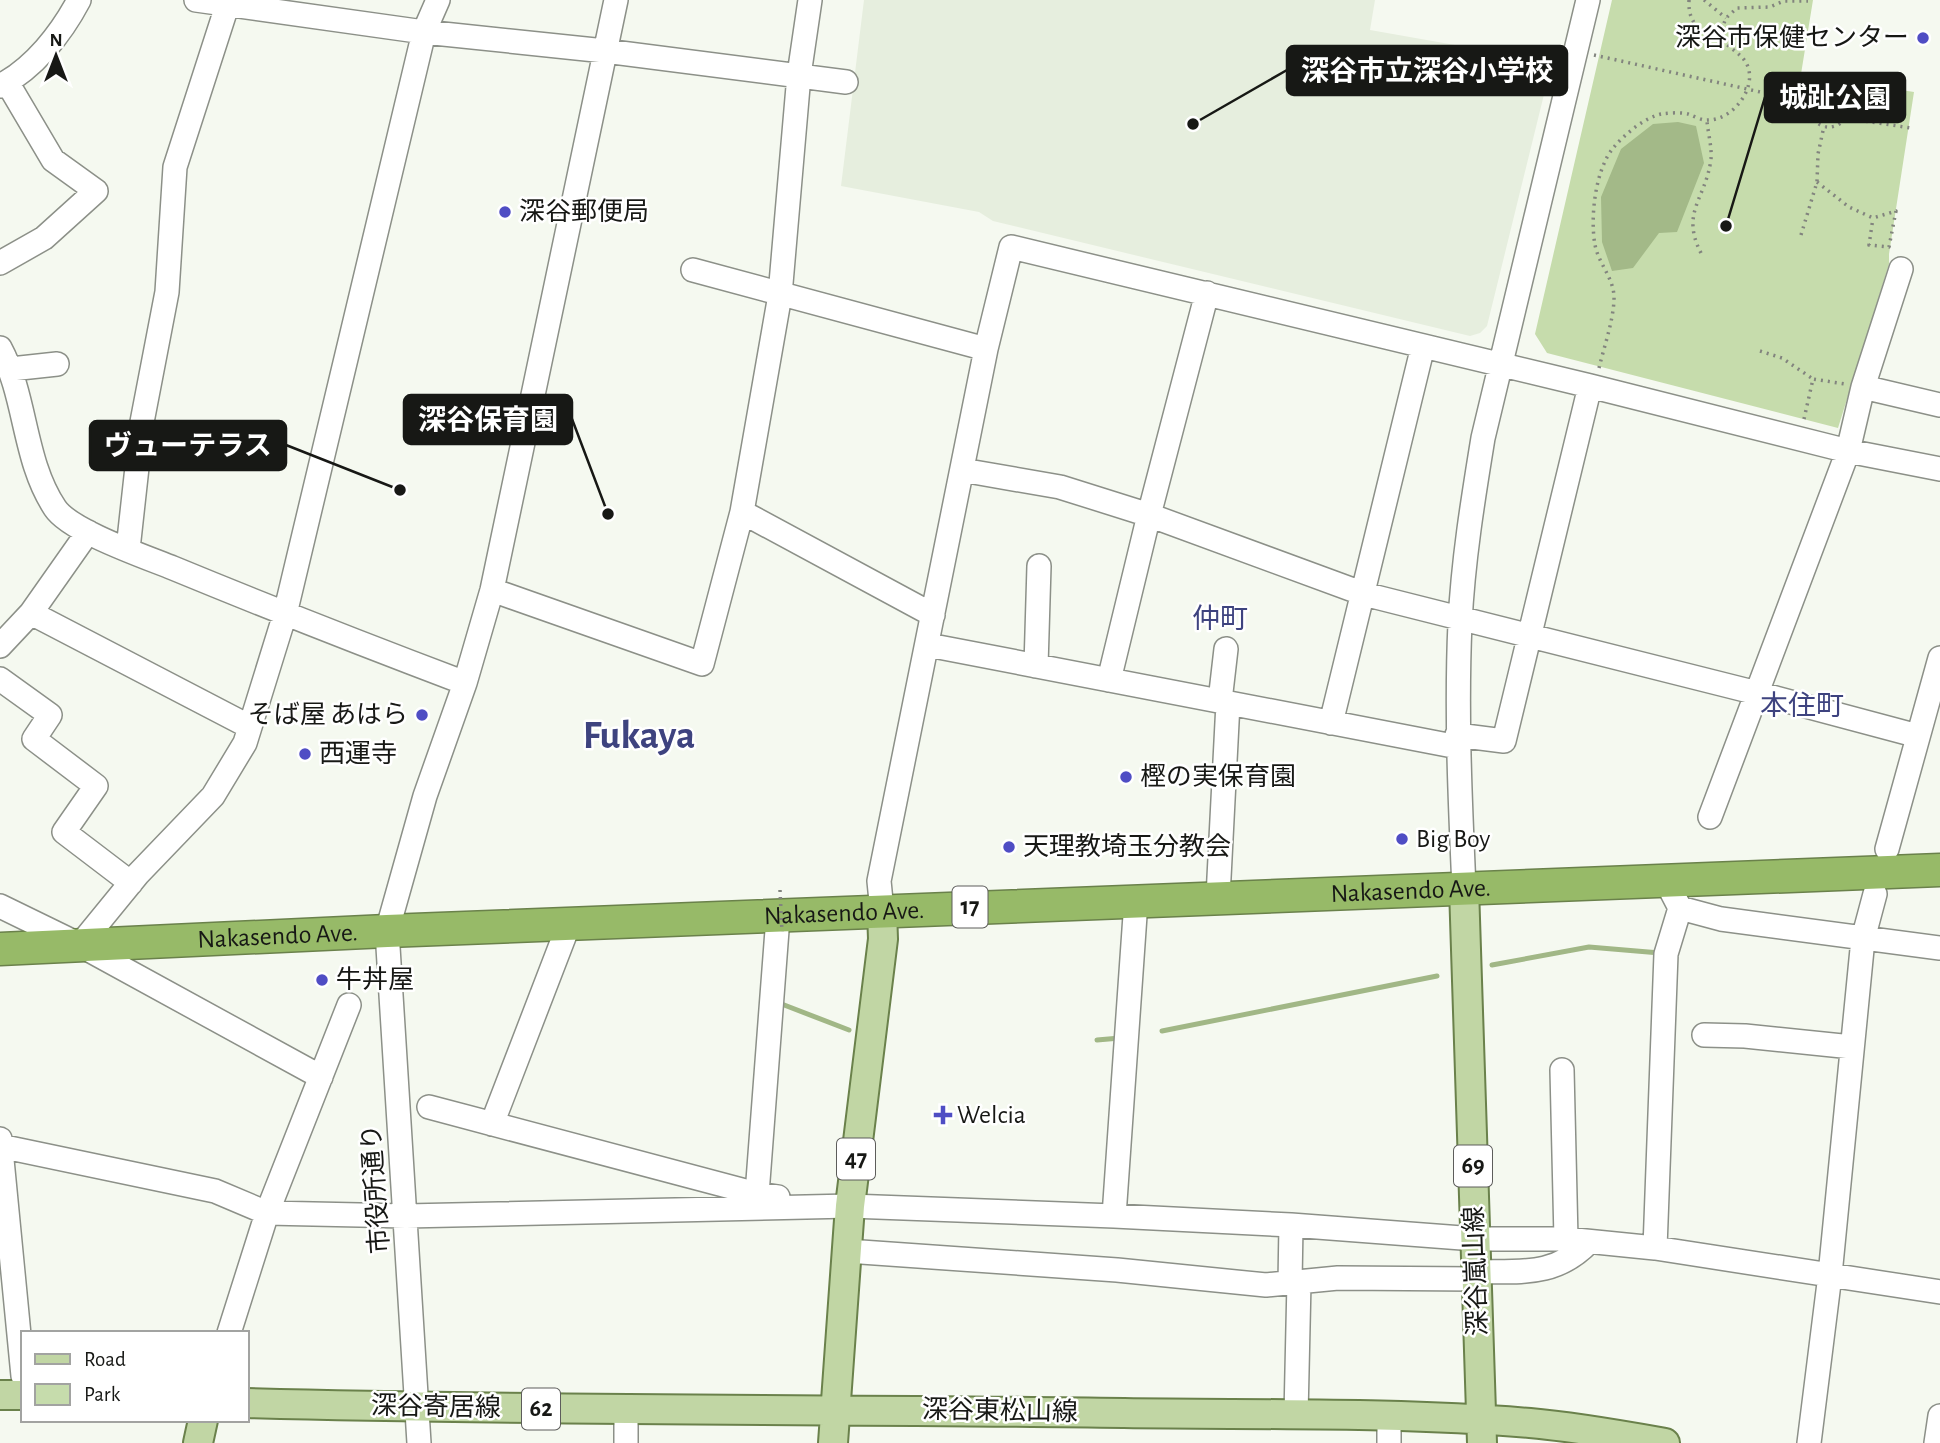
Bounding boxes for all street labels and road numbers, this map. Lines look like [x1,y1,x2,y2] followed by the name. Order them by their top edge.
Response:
[1330,875,1492,907] street label: Nakasendo Ave.
[953,887,988,928] road number: 17
[763,897,925,929] street label: Nakasendo Ave.
[197,919,358,953] street label: Nakasendo Ave.
[357,1123,394,1255] street label: 市役所通り
[837,1139,875,1180] road number: 47
[1454,1146,1492,1186] road number: 69
[1460,1206,1491,1336] street label: 深谷嵐山線
[522,1388,560,1429] road number: 62
[371,1391,501,1421] street label: 深谷寄居線
[922,1396,1078,1425] street label: 深谷東松山線

